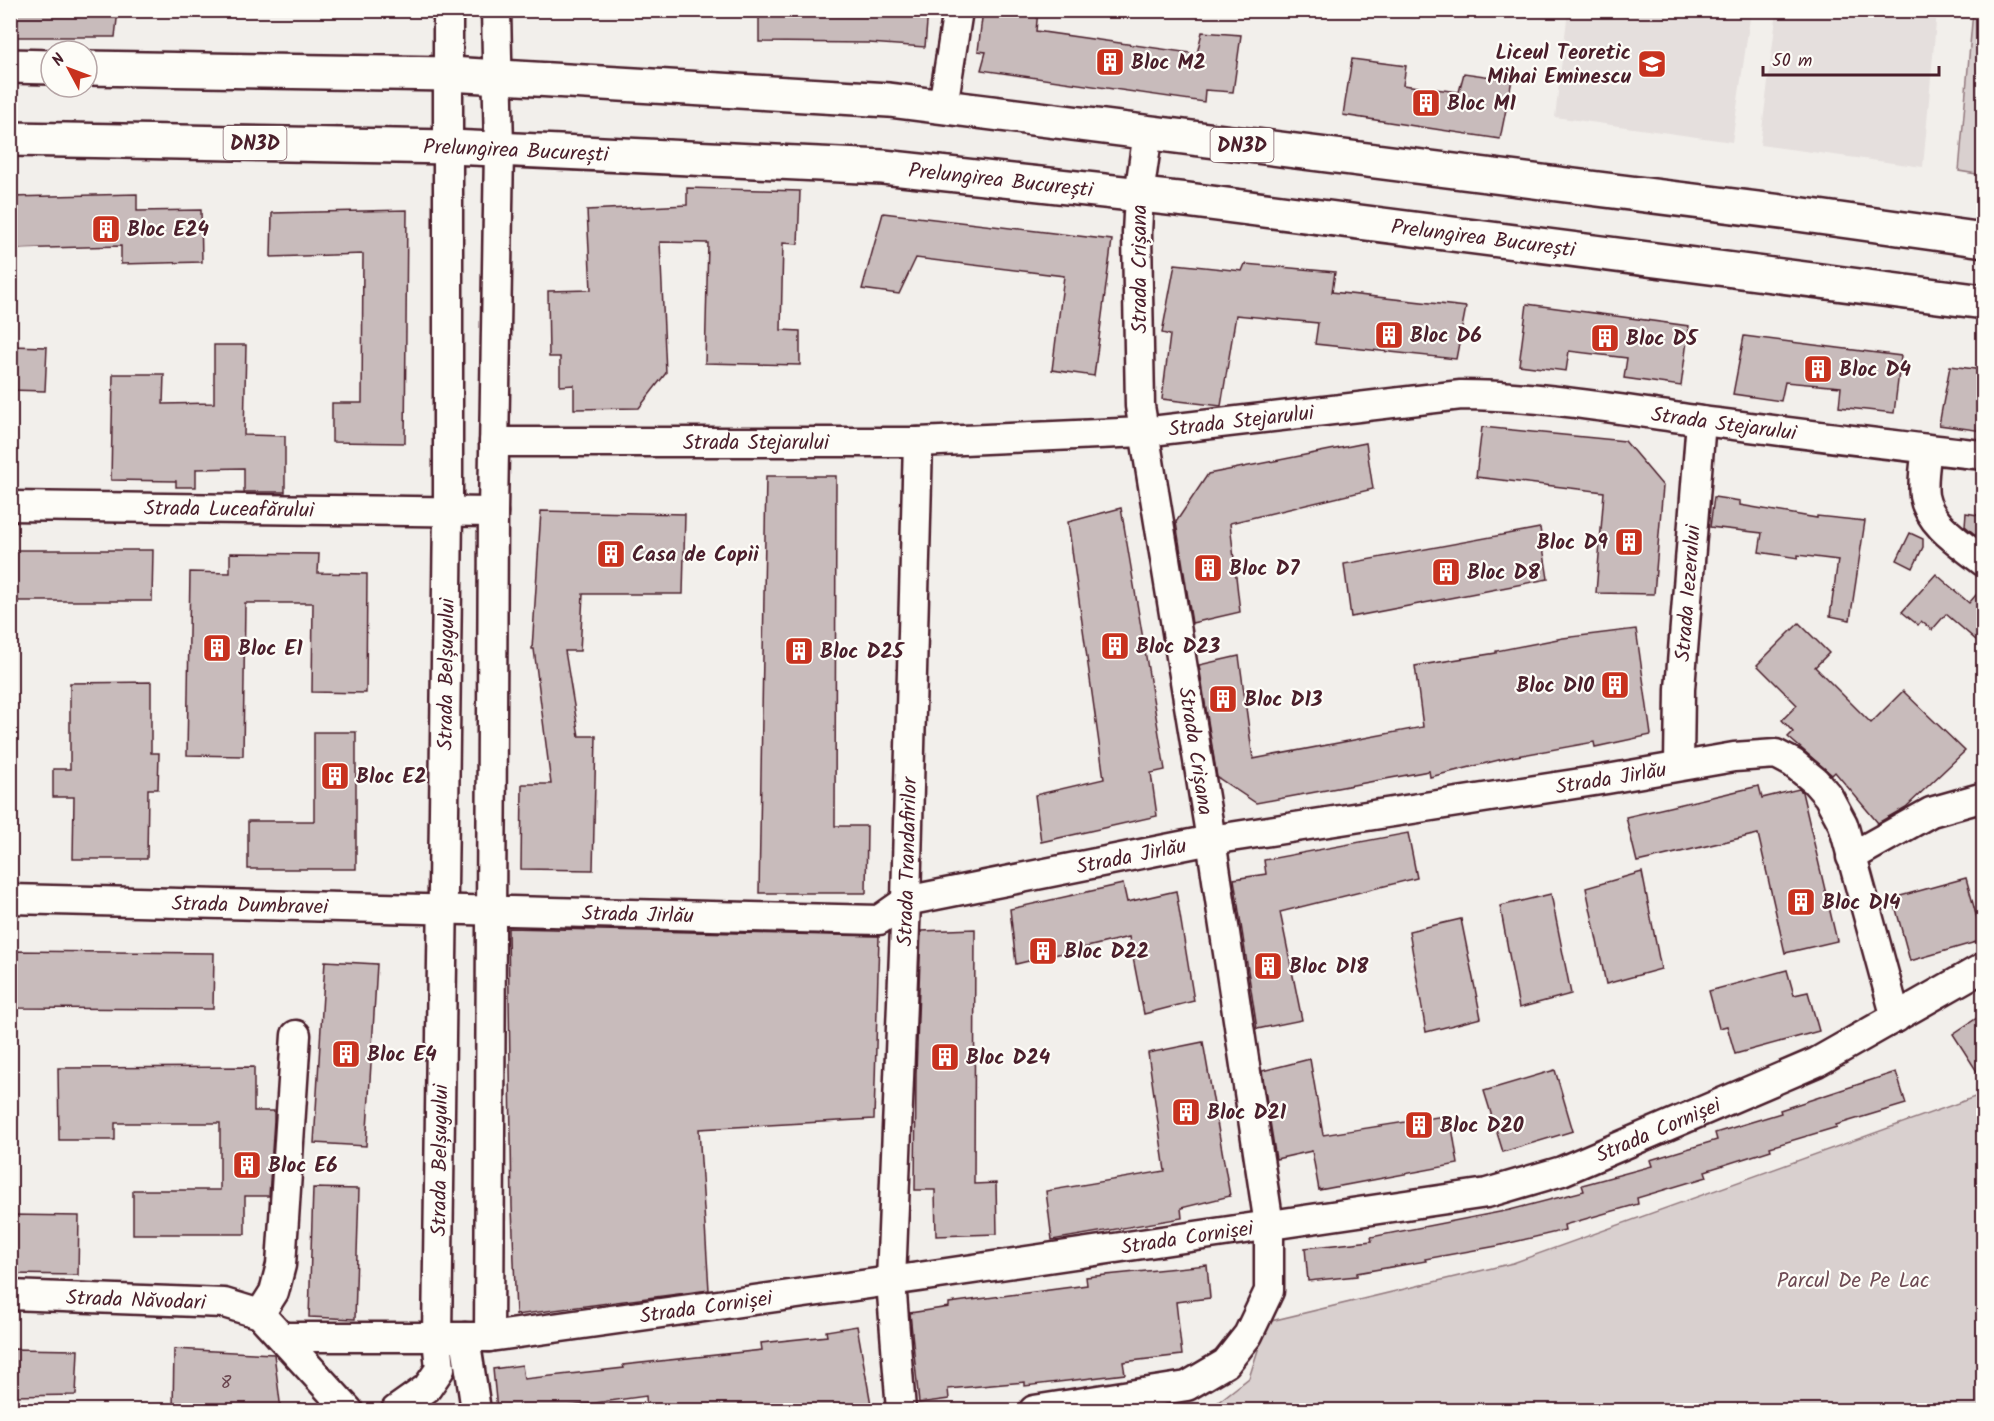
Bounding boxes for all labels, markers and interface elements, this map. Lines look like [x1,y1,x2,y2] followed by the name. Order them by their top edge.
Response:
[1487,37,1632,94] place label: Liceul Teoretic Mihai Eminescu
[39,39,99,99] north arrow
[1763,39,1938,77] scale bar
[1094,46,1126,78] building icon: Bloc M2
[1131,47,1206,80] place label: Bloc M2
[1772,47,1812,76] text: 50 m
[46,48,72,72] text: N
[1636,48,1668,80] school or university icon: Liceul Teoretic Mihai Eminescu
[1410,87,1442,119] building icon: Bloc M1
[1447,88,1516,121] place label: Bloc M1
[224,126,286,160] road number: DN3D
[1210,128,1274,162] road number: DN3D
[423,132,610,172] street label: Prelungirea București
[907,155,1096,208] street label: Prelungirea București
[1124,204,1157,334] street label: Strada Crișana
[1389,211,1578,268] street label: Prelungirea București
[90,213,122,245] building icon: Bloc E24
[127,214,209,247] place label: Bloc E24
[1373,319,1405,351] building icon: Bloc D6
[1410,320,1482,353] place label: Bloc D6
[1589,322,1621,354] building icon: Bloc D5
[1626,323,1700,356] place label: Bloc D5
[1802,353,1834,385] building icon: Bloc D4
[1839,354,1912,387] place label: Bloc D4
[1167,397,1317,447] street label: Strada Stejarului
[1649,399,1799,451] street label: Strada Stejarului
[683,427,830,460] street label: Strada Stejarului
[144,493,315,528] street label: Strada Luceafărului
[1667,523,1711,663] street label: Strada Iezerului
[1613,526,1645,558] building icon: Bloc D9
[1537,527,1608,560] place label: Bloc D9
[595,538,627,570] building icon: Casa de Copii
[632,539,759,572] place label: Casa de Copii
[1192,552,1224,584] building icon: Bloc D7
[1229,553,1301,586] place label: Bloc D7
[1430,556,1462,588] building icon: Bloc D8
[1467,557,1541,590] place label: Bloc D8
[430,597,465,751] street label: Strada Belșugului
[1099,630,1131,662] building icon: Bloc D23
[1136,631,1221,664] place label: Bloc D23
[201,632,233,664] building icon: Bloc E1
[238,633,303,666] place label: Bloc E1
[783,635,815,667] building icon: Bloc D25
[820,636,906,669] place label: Bloc D25
[1599,669,1631,701] building icon: Bloc D10
[1516,670,1594,703] place label: Bloc D10
[1207,683,1239,715] building icon: Bloc D13
[1244,684,1323,717] place label: Bloc D13
[1168,685,1221,818] street label: Strada Crișana
[1553,754,1669,805] street label: Strada Jirlău
[319,760,351,792] building icon: Bloc E2
[356,761,426,794] place label: Bloc E2
[889,776,927,947] street label: Strada Trandafirilor
[1073,830,1190,885] street label: Strada Jirlău
[1785,886,1817,918] building icon: Bloc D14
[1822,887,1901,920] place label: Bloc D14
[171,888,329,925] street label: Strada Dumbravei
[581,898,694,934] street label: Strada Jirlău
[1027,935,1059,967] building icon: Bloc D22
[1064,936,1149,969] place label: Bloc D22
[1252,950,1284,982] building icon: Bloc D18
[1289,951,1369,984] place label: Bloc D18
[330,1038,362,1070] building icon: Bloc E4
[367,1039,437,1072] place label: Bloc E4
[929,1041,961,1073] building icon: Bloc D24
[966,1042,1051,1075] place label: Bloc D24
[423,1083,458,1237] street label: Strada Belșugului
[1591,1089,1727,1173] street label: Strada Cornișei
[1170,1096,1202,1128] building icon: Bloc D21
[1207,1097,1287,1130] place label: Bloc D21
[1403,1109,1435,1141] building icon: Bloc D20
[1440,1110,1524,1143] place label: Bloc D20
[231,1149,263,1181] building icon: Bloc E6
[268,1150,338,1183] place label: Bloc E6
[1119,1213,1257,1265] street label: Strada Cornișei
[1777,1265,1929,1298] park label: Parcul De Pe Lac
[65,1282,207,1320] street label: Strada Năvodari
[638,1283,776,1334] street label: Strada Cornișei
[221,1369,232,1398] house number: 8

